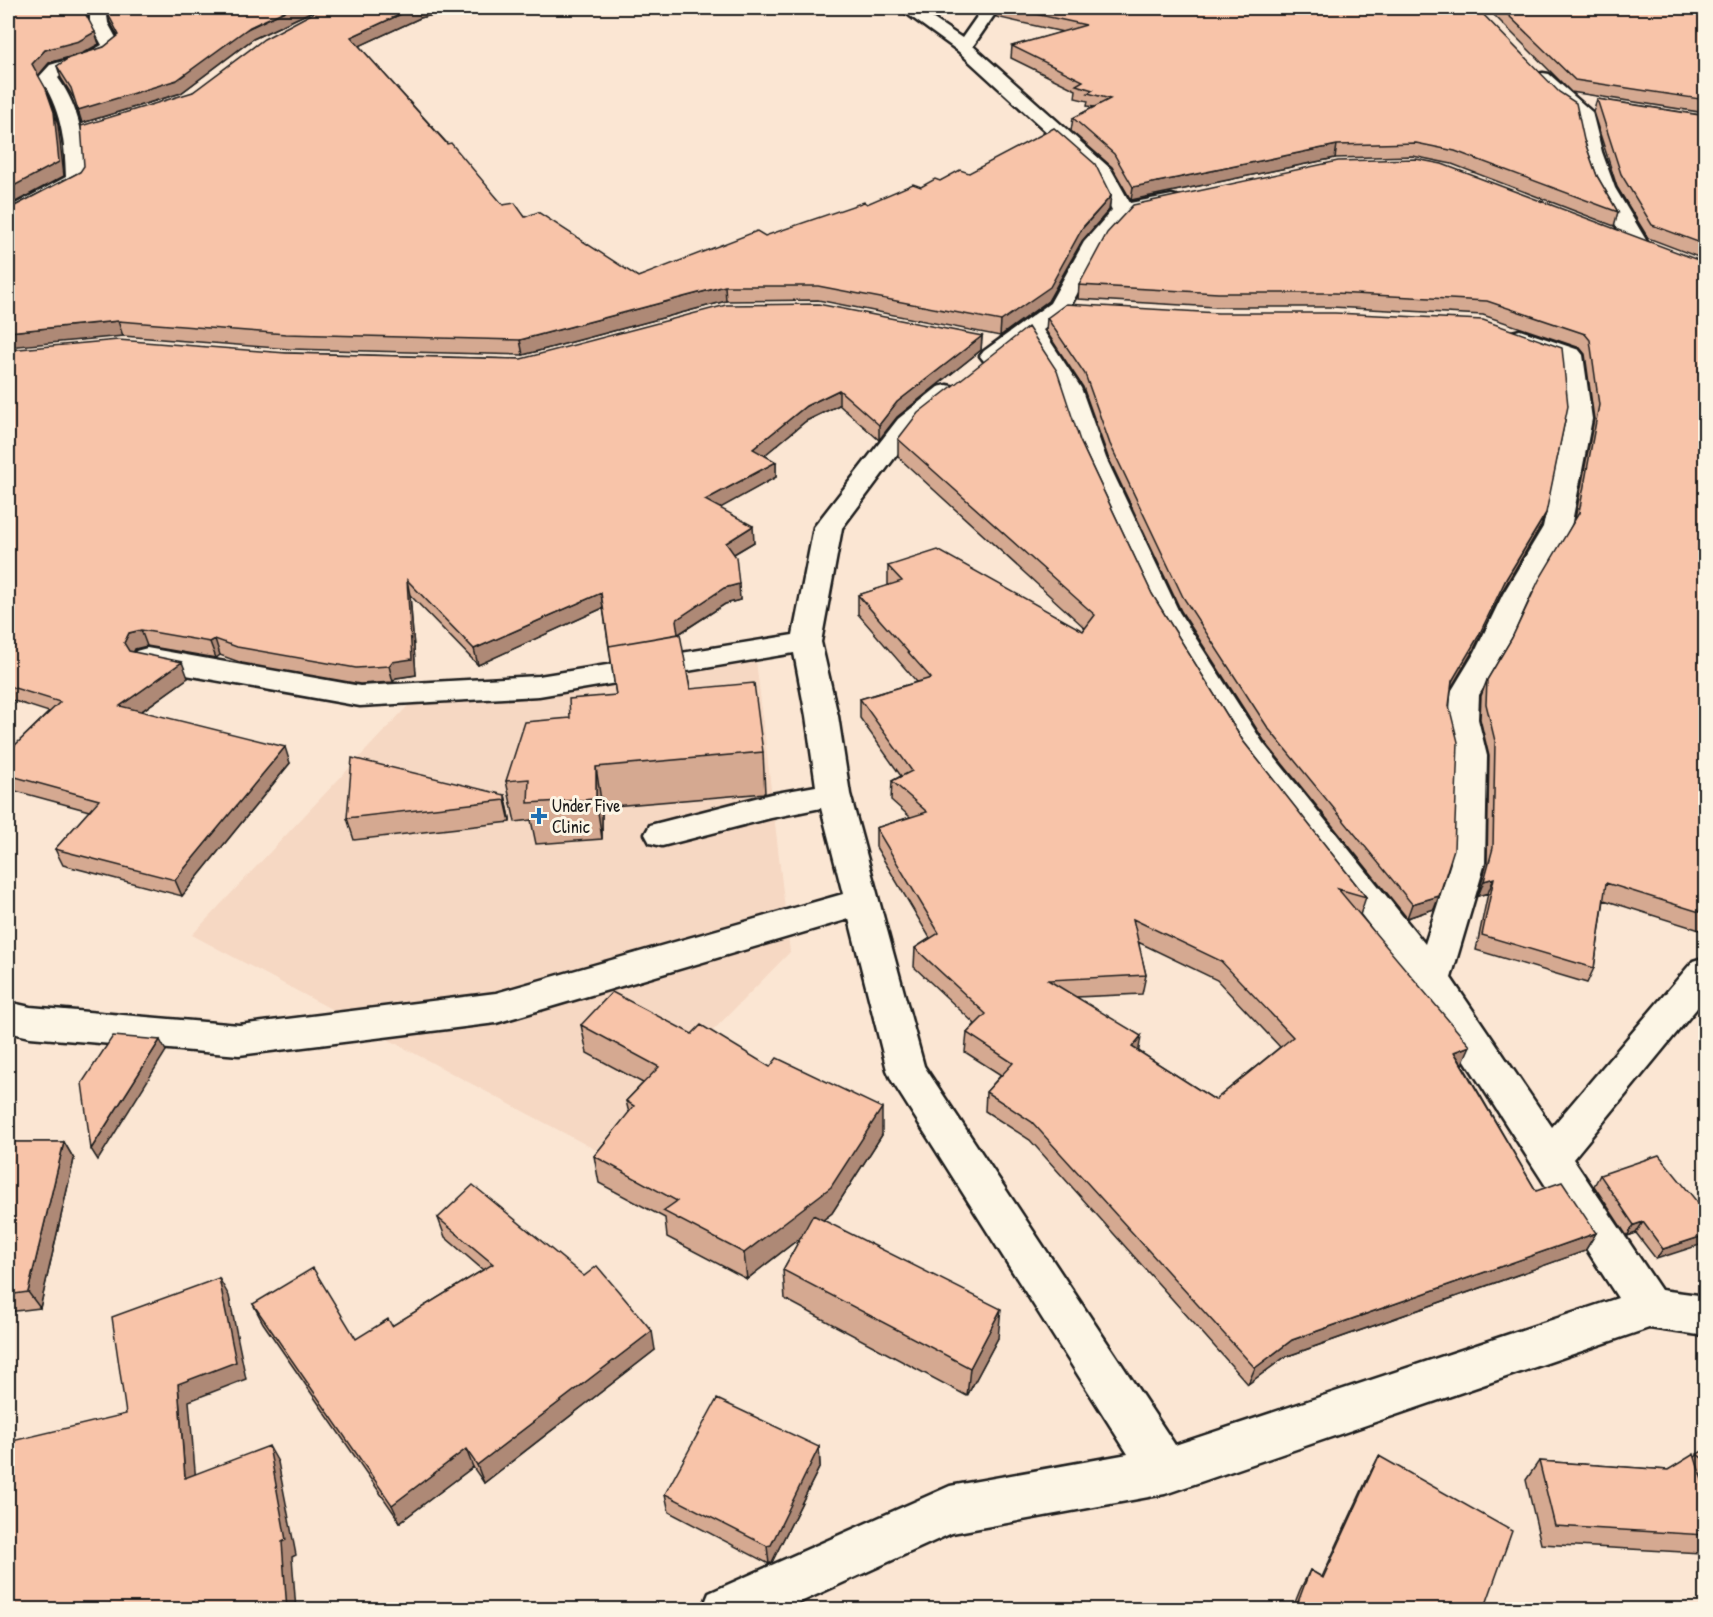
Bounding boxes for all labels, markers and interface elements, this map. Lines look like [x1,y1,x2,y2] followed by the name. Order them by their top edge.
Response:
[552,793,620,839] place label: Under Five Clinic
[530,807,548,825] marker: Under Five Clinic

